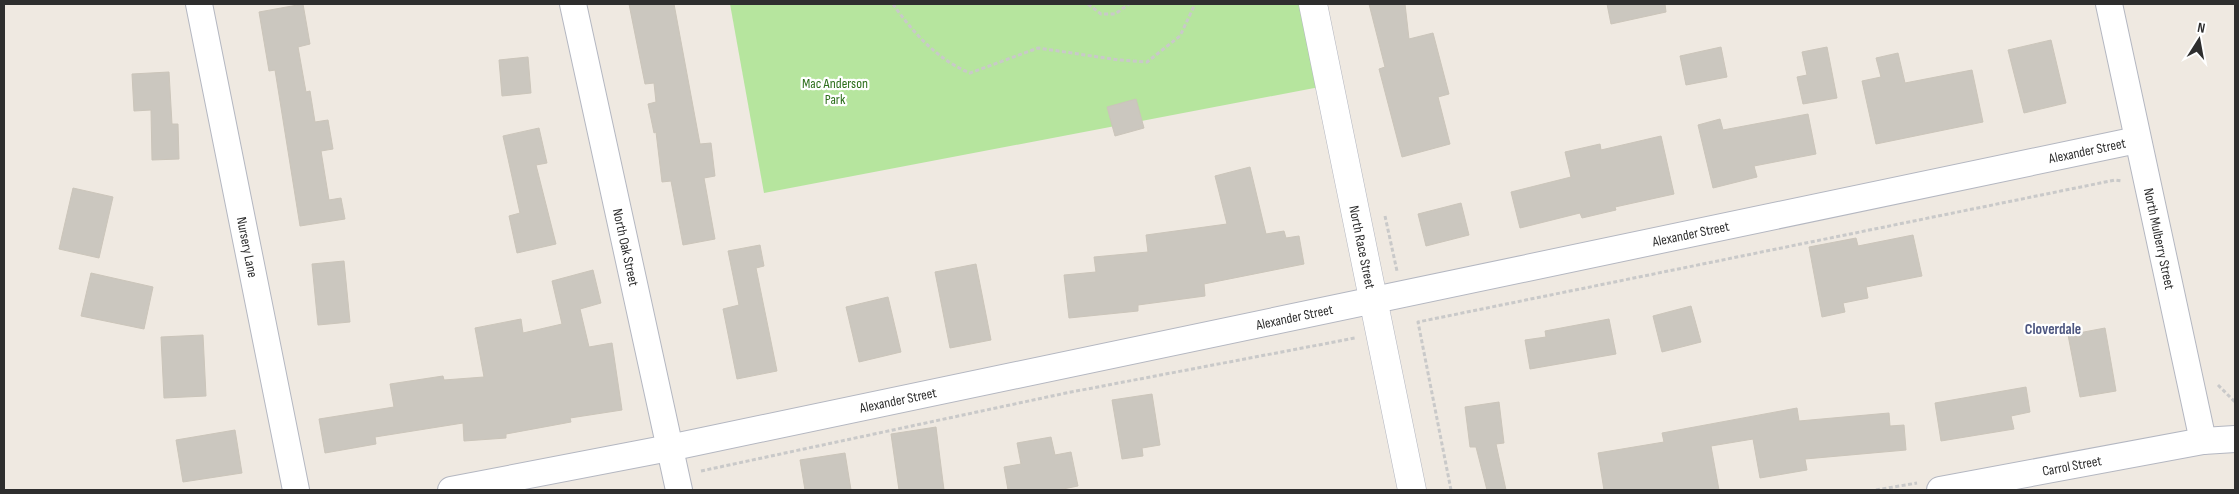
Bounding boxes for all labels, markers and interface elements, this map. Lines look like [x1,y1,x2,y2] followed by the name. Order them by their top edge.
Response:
[2174,15,2224,65] north arrow
[2196,19,2207,37] text: N
[802,75,868,108] park label: Mac Anderson Park
[2046,134,2127,167] street label: Alexander Street
[2140,186,2179,291] street label: North Mulberry Street
[1346,204,1379,290] street label: North Race Street
[609,207,643,288] street label: North Oak Street
[233,215,262,279] street label: Nursery Lane
[1650,217,1731,250] street label: Alexander Street
[1253,300,1334,333] street label: Alexander Street
[2025,320,2081,339] district label: Cloverdale
[857,384,938,417] street label: Alexander Street
[2041,452,2103,479] street label: Carrol Street

